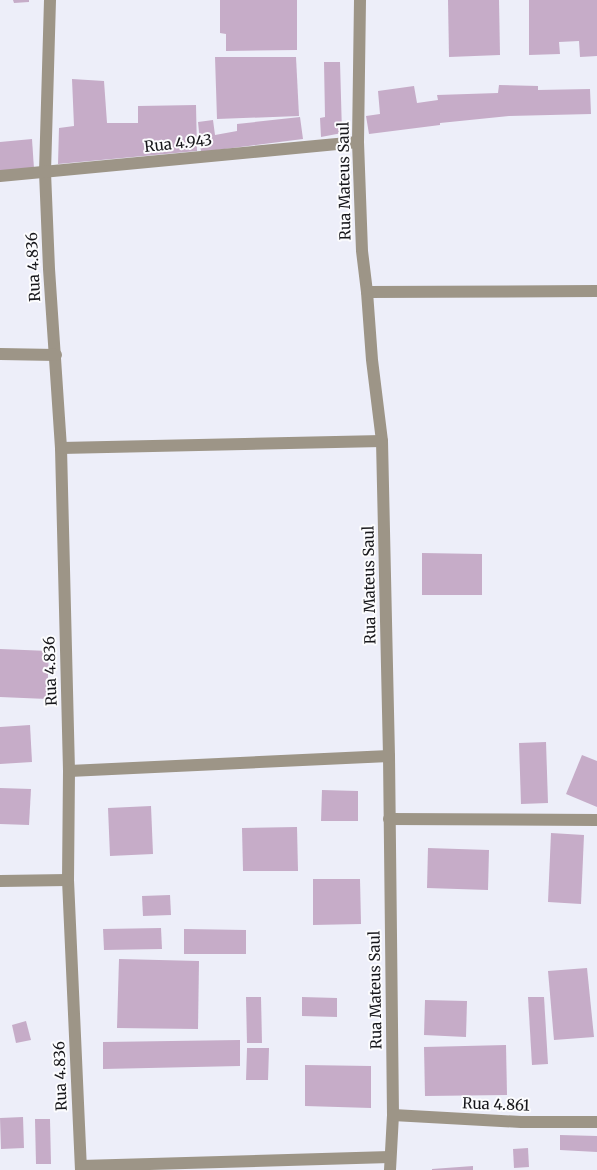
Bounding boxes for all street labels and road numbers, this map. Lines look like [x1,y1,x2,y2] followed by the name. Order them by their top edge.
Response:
[333,121,355,241] street label: Rua Mateus Saul
[143,130,213,156] street label: Rua 4.943
[22,232,44,302] street label: Rua 4.836
[358,525,380,645] street label: Rua Mateus Saul
[39,636,61,706] street label: Rua 4.836
[364,930,386,1050] street label: Rua Mateus Saul
[49,1041,71,1111] street label: Rua 4.836
[462,1093,530,1115] street label: Rua 4.861

